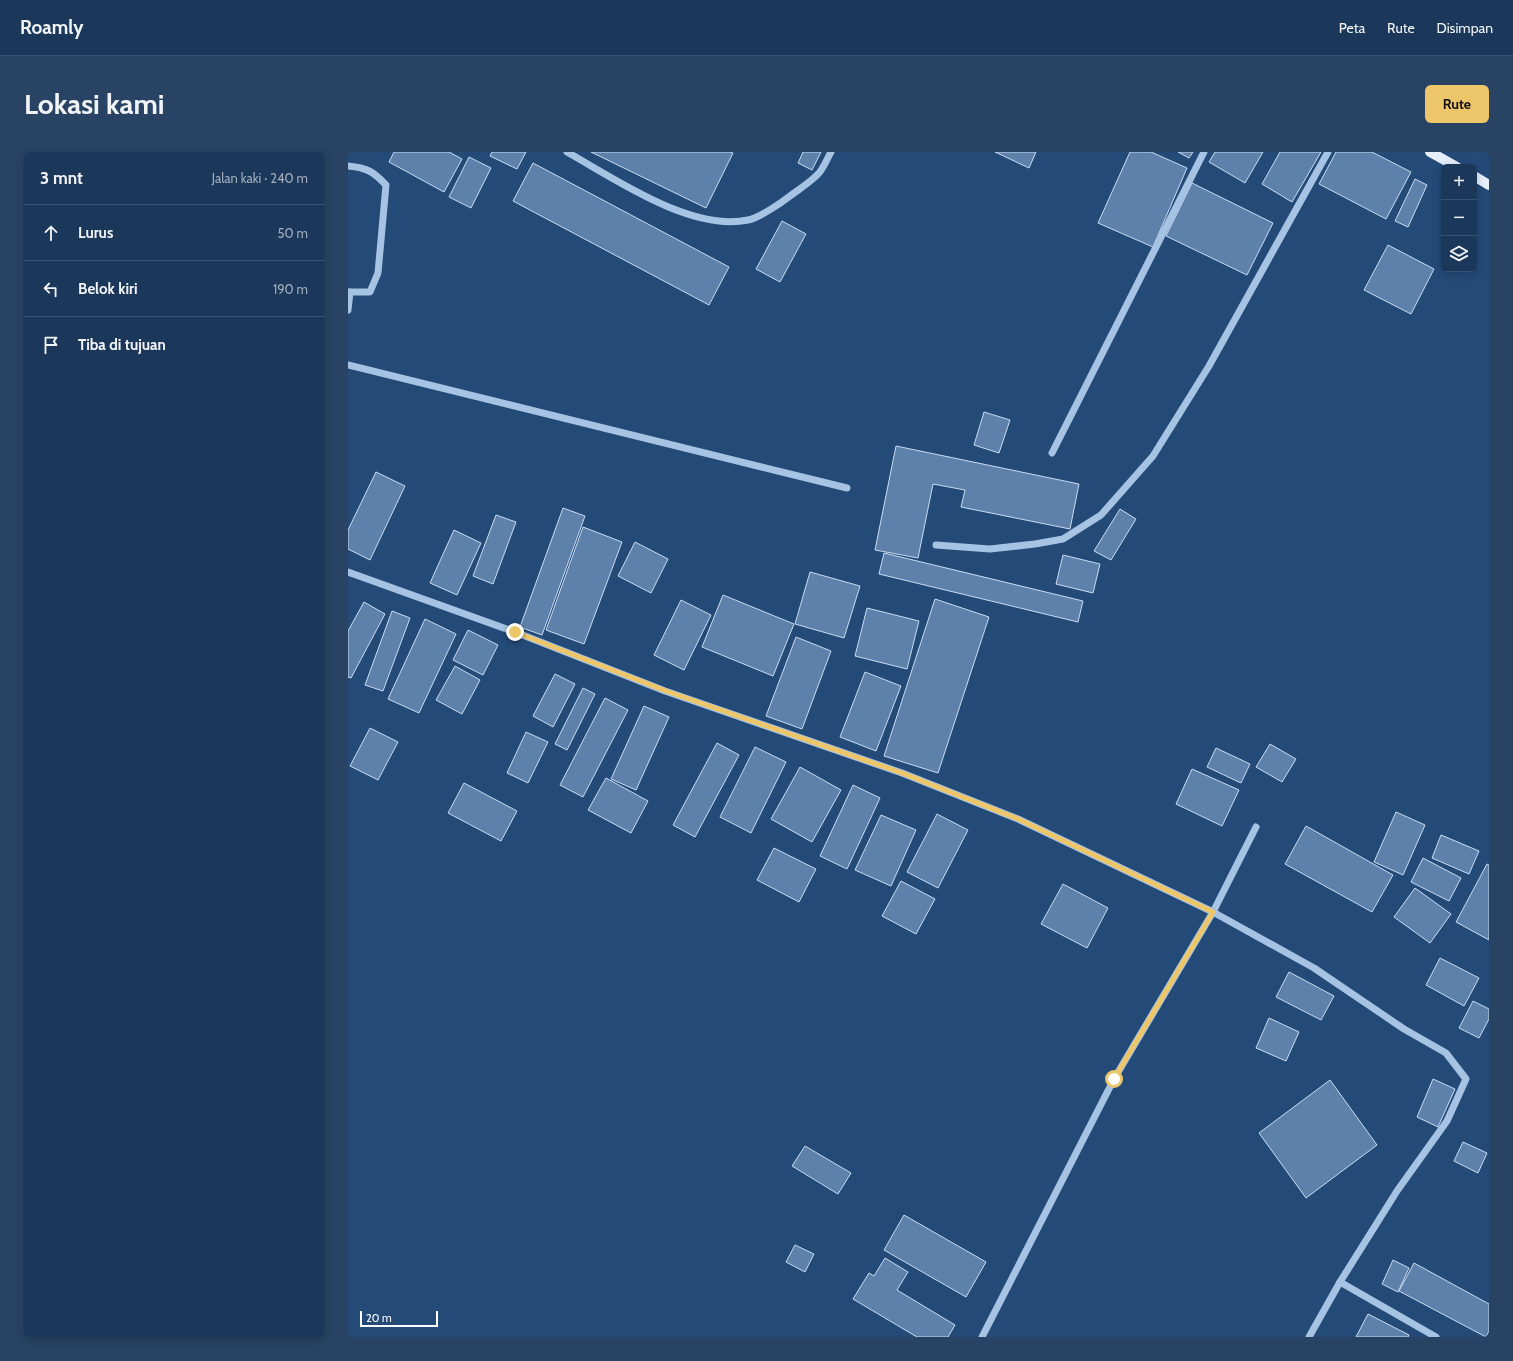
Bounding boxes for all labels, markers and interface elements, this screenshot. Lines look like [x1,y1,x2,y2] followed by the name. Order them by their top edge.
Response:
[20,16,83,39] text: Roamly
[1339,19,1365,37] text: Peta
[1387,19,1415,37] text: Rute
[1437,19,1493,37] text: Disimpan
[1425,85,1489,123] button: Rute
[24,87,164,121] text: Lokasi kami
[1441,164,1477,272] map controls
[1441,164,1477,200] button: +
[40,168,83,188] text: 3 mnt
[212,170,308,186] text: Jalan kaki · 240 m
[1441,200,1477,236] button: −
[40,222,62,244] icon: ahead
[78,224,113,242] text: Lurus
[278,225,308,241] text: 50 m
[1441,236,1477,272] button: layers
[40,278,62,300] icon: left
[78,280,138,298] text: Belok kiri
[273,281,308,297] text: 190 m
[40,334,62,356] icon: arrive
[78,336,166,354] text: Tiba di tujuan
[506,623,524,641] route end
[1105,1070,1123,1088] route start
[360,1309,438,1328] scale bar
[366,1311,392,1325] text: 20 m

